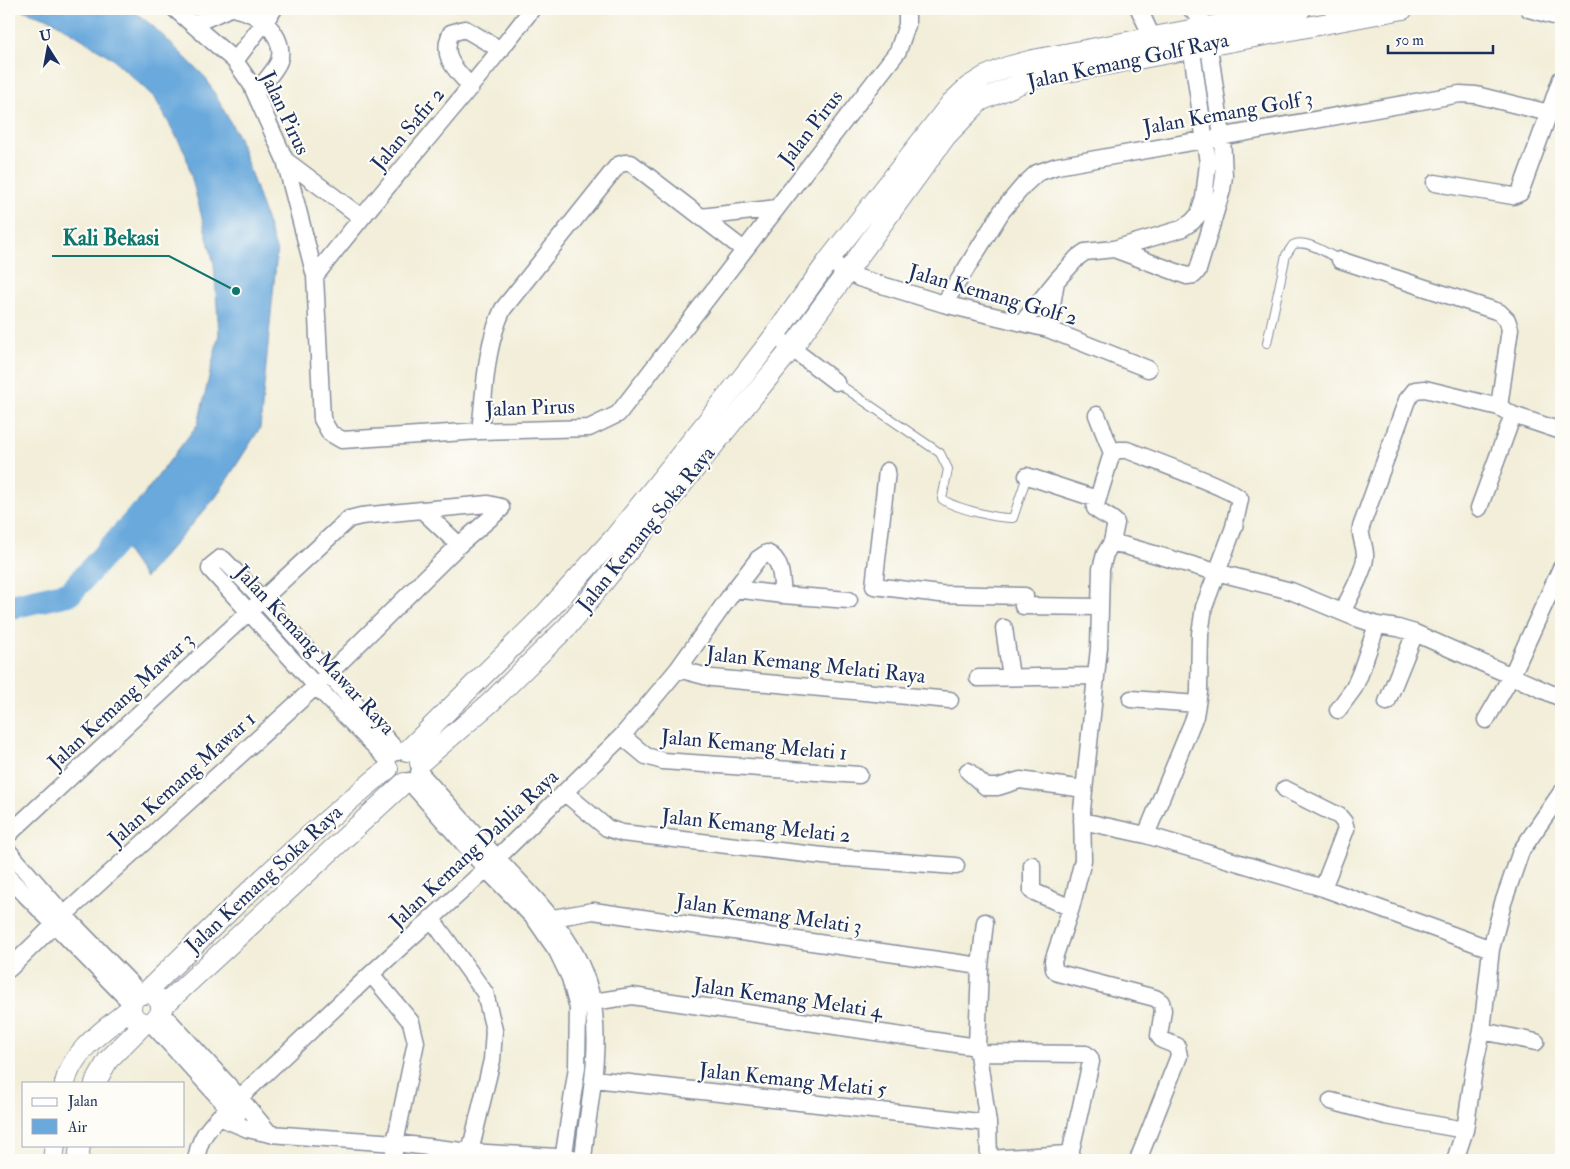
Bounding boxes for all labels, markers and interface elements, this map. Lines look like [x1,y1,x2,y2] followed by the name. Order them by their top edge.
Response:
[22,22,72,72] north arrow
[1388,22,1492,54] scale bar
[38,26,53,45] text: U
[1024,26,1231,96] street label: Jalan Kemang Golf Raya
[1395,31,1424,50] text: 50 m
[253,66,316,159] street label: Jalan Pirus
[365,82,451,177] street label: Jalan Safir 2
[772,84,849,172] street label: Jalan Pirus
[1140,85,1315,141] street label: Jalan Kemang Golf 3
[52,219,169,256] callout: Kali Bekasi
[63,224,160,252] text: Kali Bekasi
[904,258,1081,332] street label: Jalan Kemang Golf 2
[484,393,575,423] street label: Jalan Pirus
[570,440,721,618] street label: Jalan Kemang Soka Raya
[228,558,401,741] street label: Jalan Kemang Mawar Raya
[42,626,200,776] street label: Jalan Kemang Mawar 3
[704,640,927,690] street label: Jalan Kemang Melati Raya
[102,706,261,853] street label: Jalan Kemang Mawar 1
[659,723,848,767] street label: Jalan Kemang Melati 1
[383,763,565,935] street label: Jalan Kemang Dahlia Raya
[179,799,349,960] street label: Jalan Kemang Soka Raya
[659,803,852,849] street label: Jalan Kemang Melati 2
[673,887,864,940] street label: Jalan Kemang Melati 3
[691,971,886,1025] street label: Jalan Kemang Melati 4
[697,1057,889,1103] street label: Jalan Kemang Melati 5
[22,1082,185,1146] legend
[67,1092,98,1112] text: Jalan
[67,1118,88,1137] text: Air

